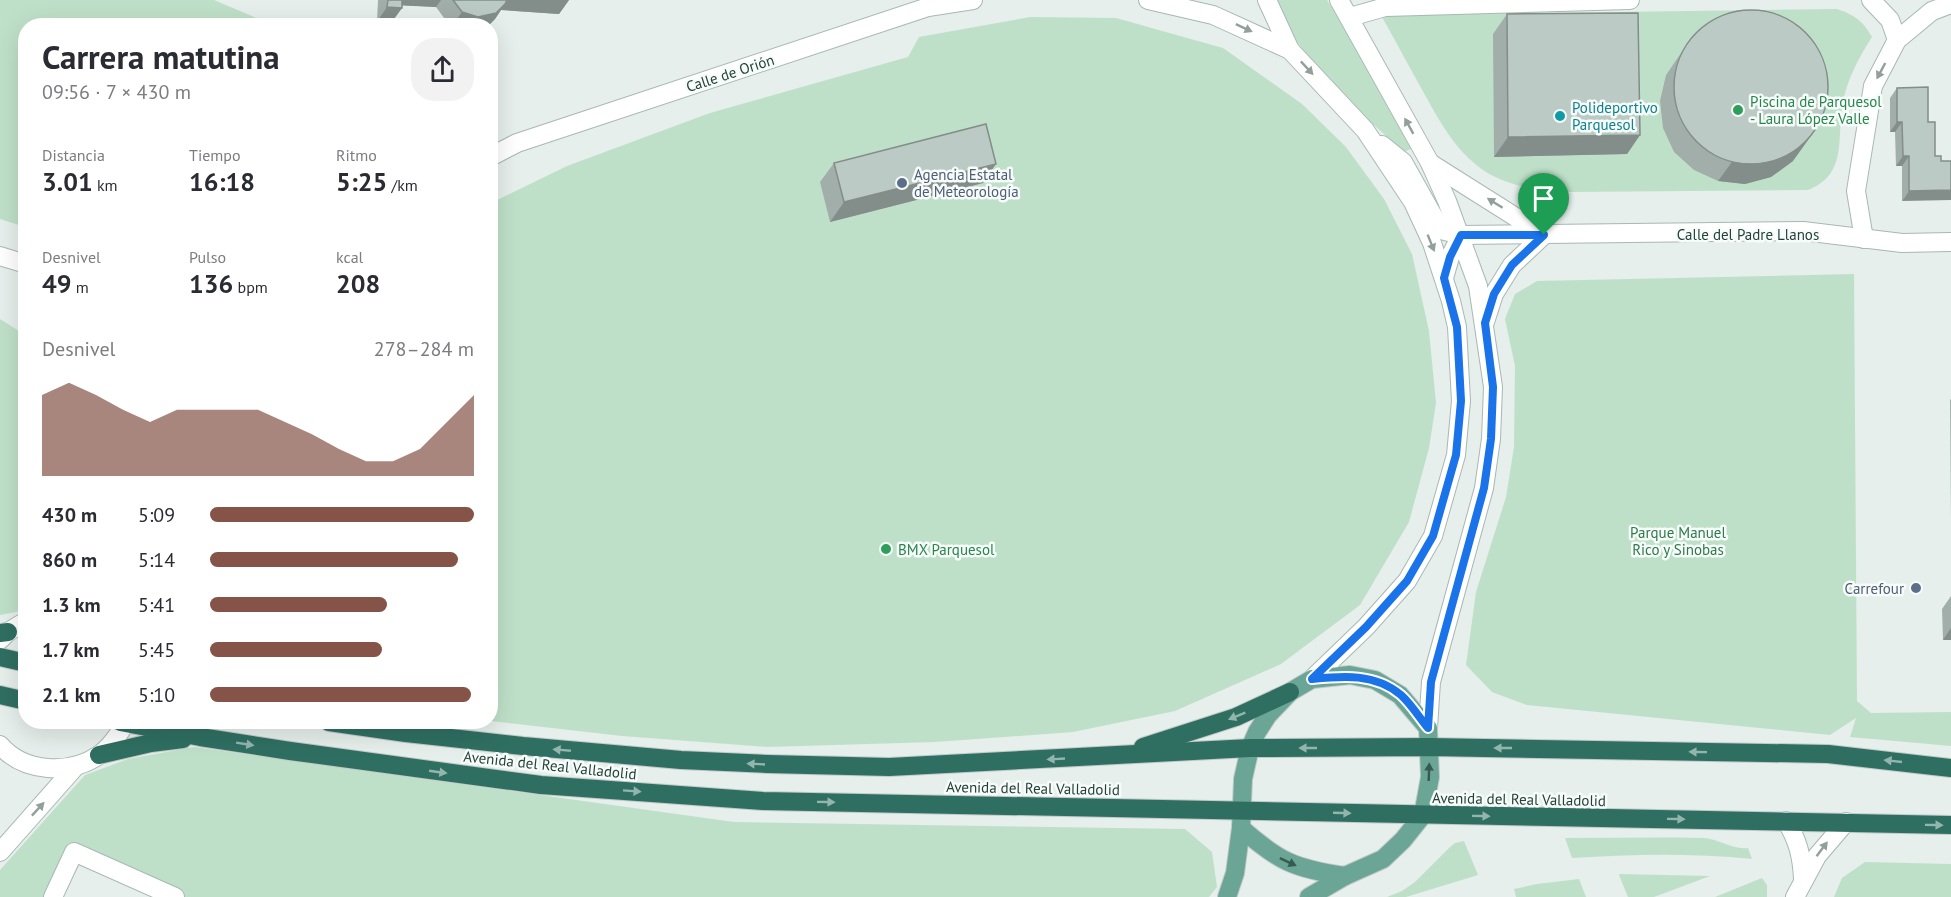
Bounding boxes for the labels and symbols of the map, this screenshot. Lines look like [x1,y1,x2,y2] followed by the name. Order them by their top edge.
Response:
[1236,24,1253,33] one-way arrow
[684,50,776,96] street label: Calle de Orión
[1300,60,1313,75] one-way arrow
[1876,63,1886,80] one-way arrow
[1750,92,1882,128] place label: Piscina de Parquesol - Laura López Valle
[1572,98,1658,134] place label: Polideportivo Parquesol
[1731,103,1745,117] marker: Piscina de Parquesol - Laura López Valle
[1553,109,1567,123] marker: Polideportivo Parquesol
[1404,117,1414,134] one-way arrow
[914,165,1019,201] place label: Agencia Estatal de Meteorología
[1518,173,1569,235] pin
[895,176,909,190] marker: Agencia Estatal de Meteorología
[1487,198,1503,209] one-way arrow
[1677,225,1819,244] street label: Calle del Padre Llanos
[1426,234,1436,252] one-way arrow
[1630,523,1726,559] park label: Parque Manuel Rico y Sinobas
[898,540,995,559] place label: BMX Parquesol
[879,542,893,556] marker: BMX Parquesol
[1845,579,1904,598] place label: Carrefour
[1909,581,1923,595] marker: Carrefour
[1227,711,1245,721] one-way arrow
[235,739,254,748] one-way arrow
[1299,743,1318,753] one-way arrow
[1494,743,1513,753] one-way arrow
[552,745,571,754] one-way arrow
[463,746,637,784] street label: Avenida del Real Valladolid
[1689,747,1708,756] one-way arrow
[1046,754,1065,764] one-way arrow
[1883,756,1902,766] one-way arrow
[747,759,766,768] one-way arrow
[1425,762,1434,781] one-way arrow
[428,767,447,776] one-way arrow
[946,777,1120,799] street label: Avenida del Real Valladolid
[622,787,641,796] one-way arrow
[1432,788,1606,810] street label: Avenida del Real Valladolid
[817,797,836,807] one-way arrow
[31,801,45,816] one-way arrow
[1332,808,1351,818] one-way arrow
[1472,811,1491,821] one-way arrow
[1667,814,1686,824] one-way arrow
[1925,820,1944,829] one-way arrow
[1816,842,1828,857] one-way arrow
[1280,857,1297,866] one-way arrow

